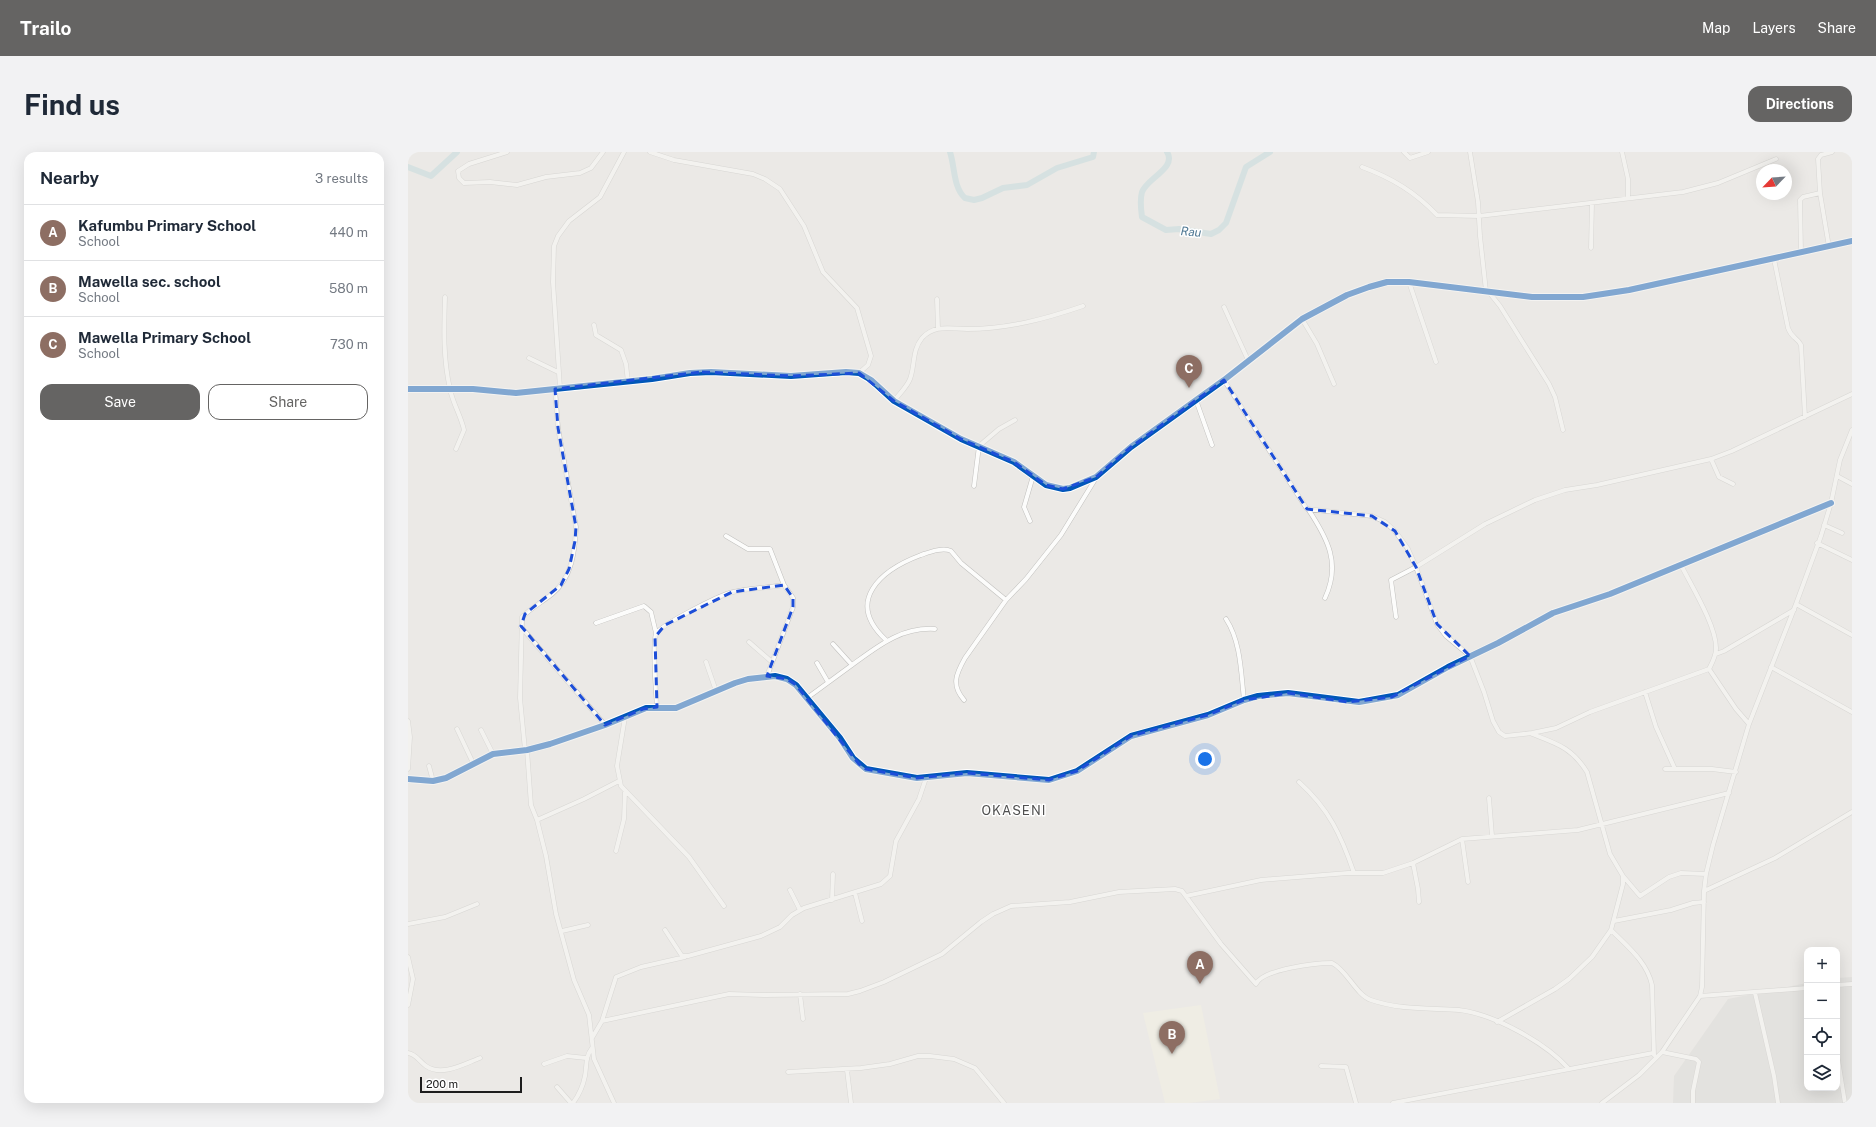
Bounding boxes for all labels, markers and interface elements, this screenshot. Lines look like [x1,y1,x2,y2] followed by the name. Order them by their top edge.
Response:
[20,17,72,39] text: Trailo
[1702,20,1730,36] text: Map
[1752,20,1796,36] text: Layers
[1818,20,1856,36] text: Share
[1748,86,1852,122] button: Directions
[24,88,120,121] text: Find us
[1756,164,1792,200] north arrow
[40,168,99,188] text: Nearby
[315,171,368,186] text: 3 results
[78,217,256,234] text: Kafumbu Primary School
[1180,224,1202,240] water label: Rau
[48,225,58,240] text: A
[329,225,368,240] text: 440 m
[78,234,120,249] text: School
[78,273,221,290] text: Mawella sec. school
[49,281,57,296] text: B
[329,281,368,296] text: 580 m
[78,290,120,305] text: School
[78,329,251,346] text: Mawella Primary School
[48,337,58,352] text: C
[330,337,368,352] text: 730 m
[78,346,120,361] text: School
[1176,355,1202,388] pin: C
[40,384,200,420] button: Save
[208,384,368,420] button: Share
[1195,749,1215,769] your location
[982,803,1046,818] district label: OKASENI
[1804,947,1840,1091] map controls
[1804,947,1840,983] button: +
[1187,951,1213,984] pin: A
[1804,983,1840,1019] button: −
[1804,1019,1840,1055] button: locate
[1159,1021,1185,1054] pin: B
[1804,1055,1840,1091] button: layers
[420,1075,522,1094] scale bar
[426,1078,458,1090] text: 200 m

